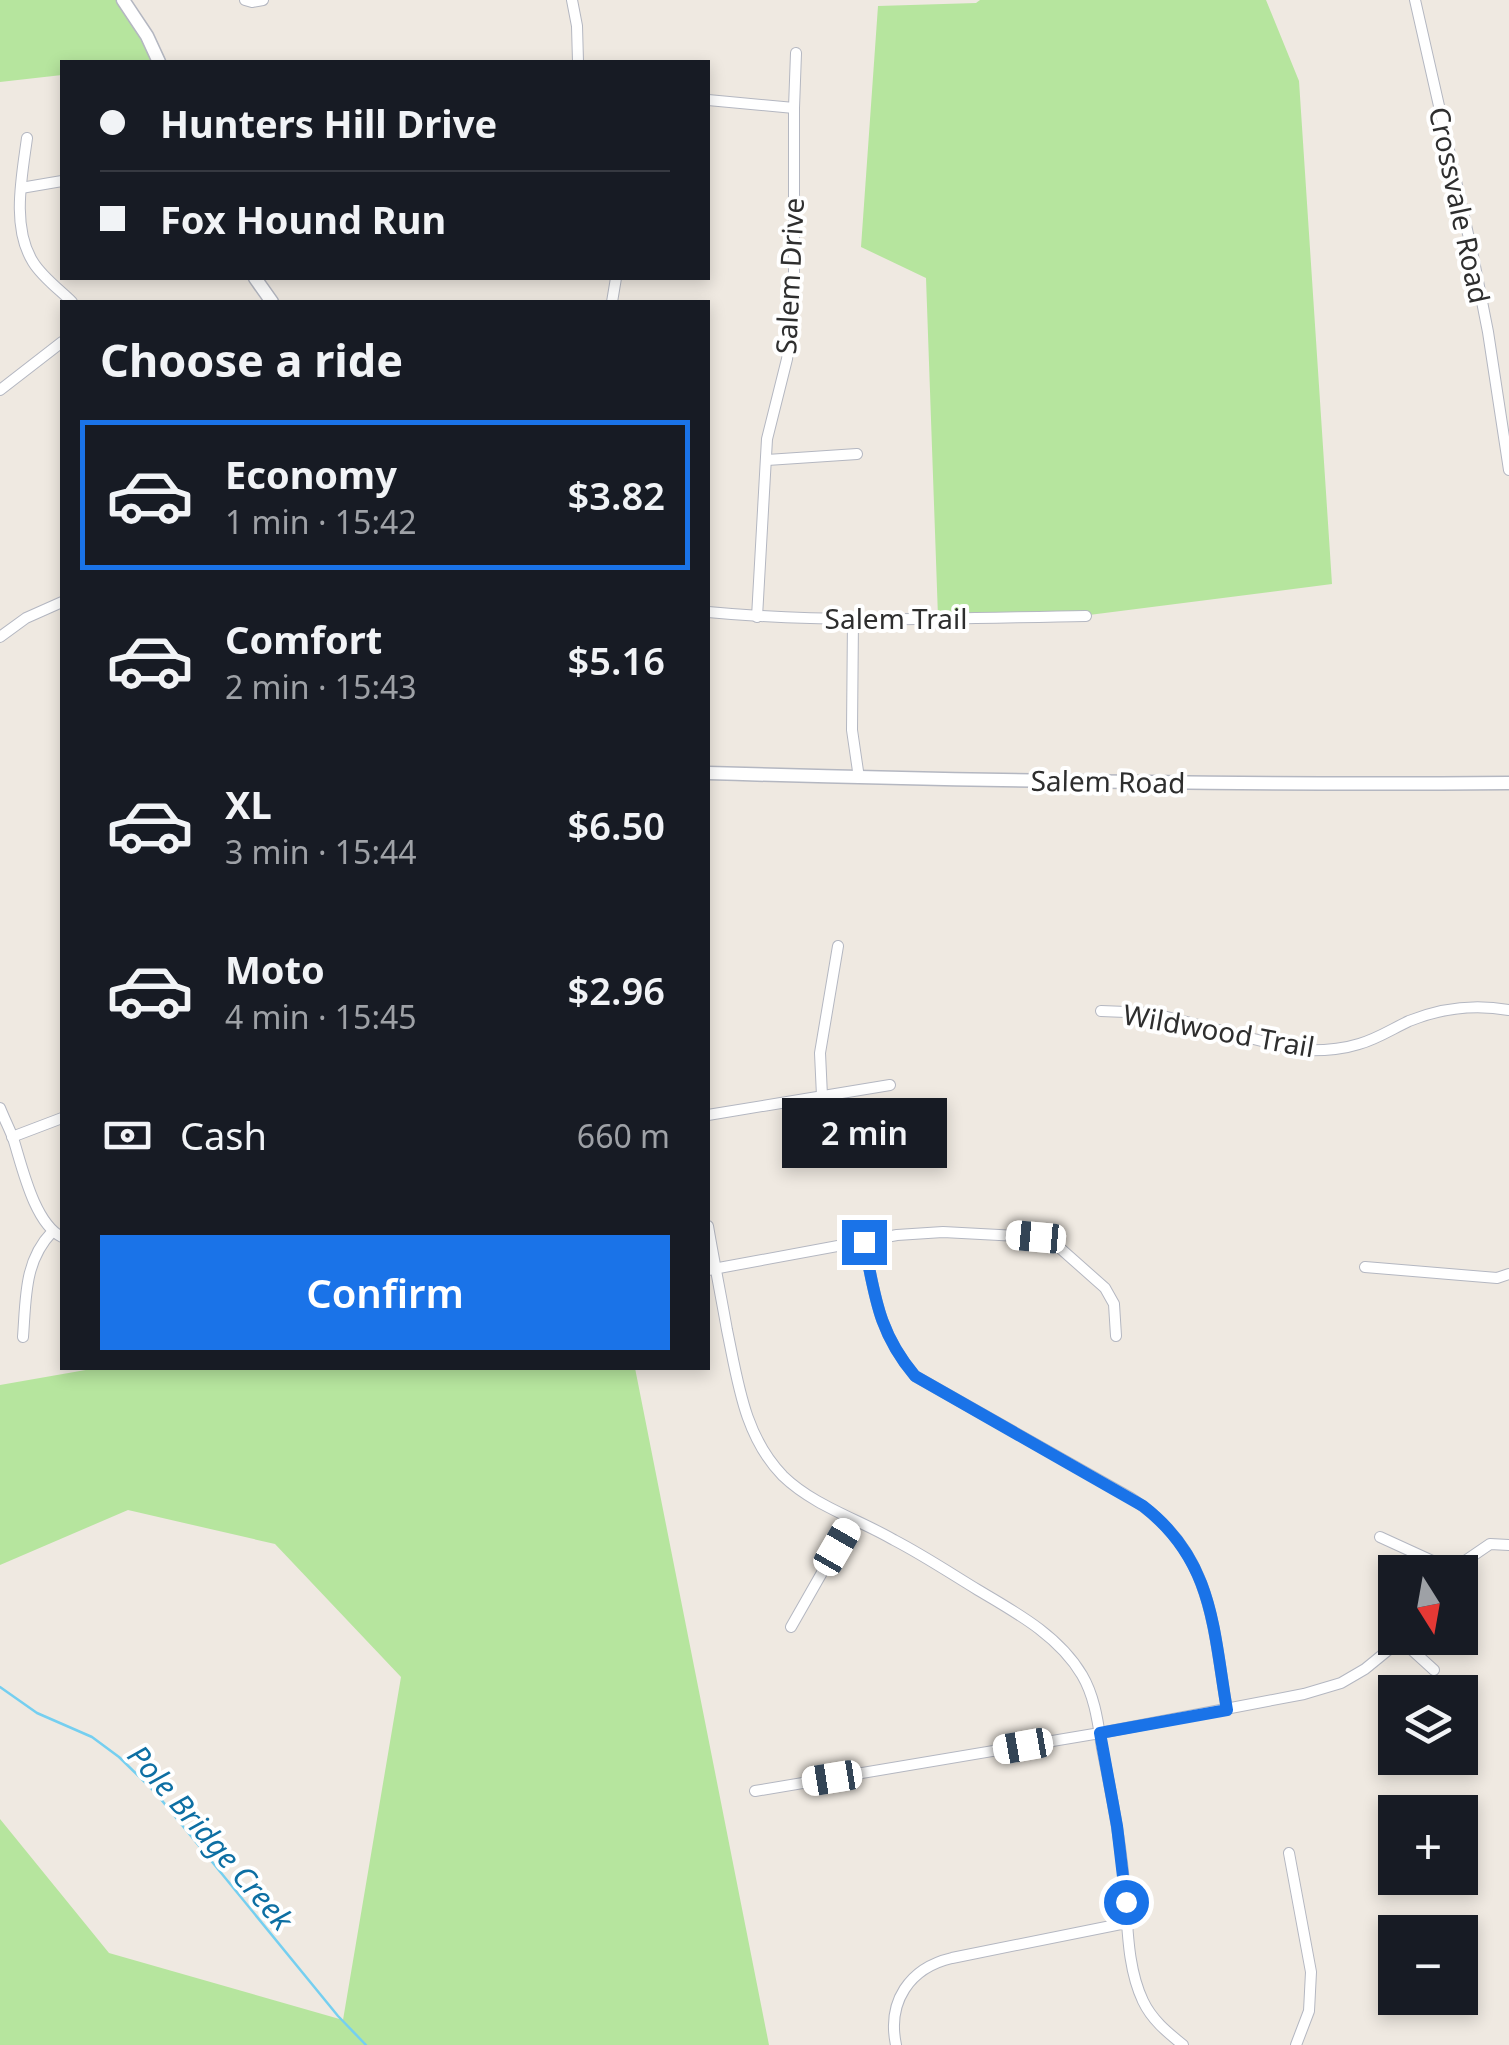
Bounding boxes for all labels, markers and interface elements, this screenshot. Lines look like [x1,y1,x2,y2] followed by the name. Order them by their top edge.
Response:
[160,97,497,149] text: Hunters Hill Drive
[1421,103,1499,307] street label: Crossvale Road
[160,193,446,245] text: Fox Hound Run
[766,197,812,355] street label: Salem Drive
[100,329,403,390] text: Choose a ride
[225,448,397,500] text: Economy
[105,450,195,540] icon: car
[568,469,665,521] text: $3.82
[225,500,417,543] text: 1 min · 15:42
[825,599,967,637] street label: Salem Trail
[225,613,382,665] text: Comfort
[105,615,195,705] icon: car
[568,634,665,686] text: $5.16
[225,665,417,708] text: 2 min · 15:43
[1030,761,1186,801] street label: Salem Road
[225,778,272,830] text: XL
[105,780,195,870] icon: car
[568,799,665,851] text: $6.50
[225,830,417,873] text: 3 min · 15:44
[225,943,325,995] text: Moto
[105,945,195,1035] icon: car
[568,964,665,1016] text: $2.96
[1120,994,1318,1066] street label: Wildwood Trail
[225,995,417,1038] text: 4 min · 15:45
[782,1097,946,1167] callout: 2 min
[100,1108,155,1163] icon: cash
[180,1109,267,1161] text: Cash
[821,1111,908,1154] text: 2 min
[577,1114,670,1157] text: 660 m
[1005,1219,1067,1255] car
[842,1220,887,1265] route end
[100,1235,670,1350] button: Confirm
[809,1514,865,1580] car
[1378,1555,1478,1655] north arrow
[1378,1555,1478,2015] map controls
[1378,1675,1478,1775] button: layers
[991,1726,1055,1766] car
[119,1735,304,1939] water label: Pole Bridge Creek
[800,1758,864,1798] car
[1378,1795,1478,1895] button: +
[1104,1880,1149,1925] route start
[1378,1915,1478,2015] button: −

